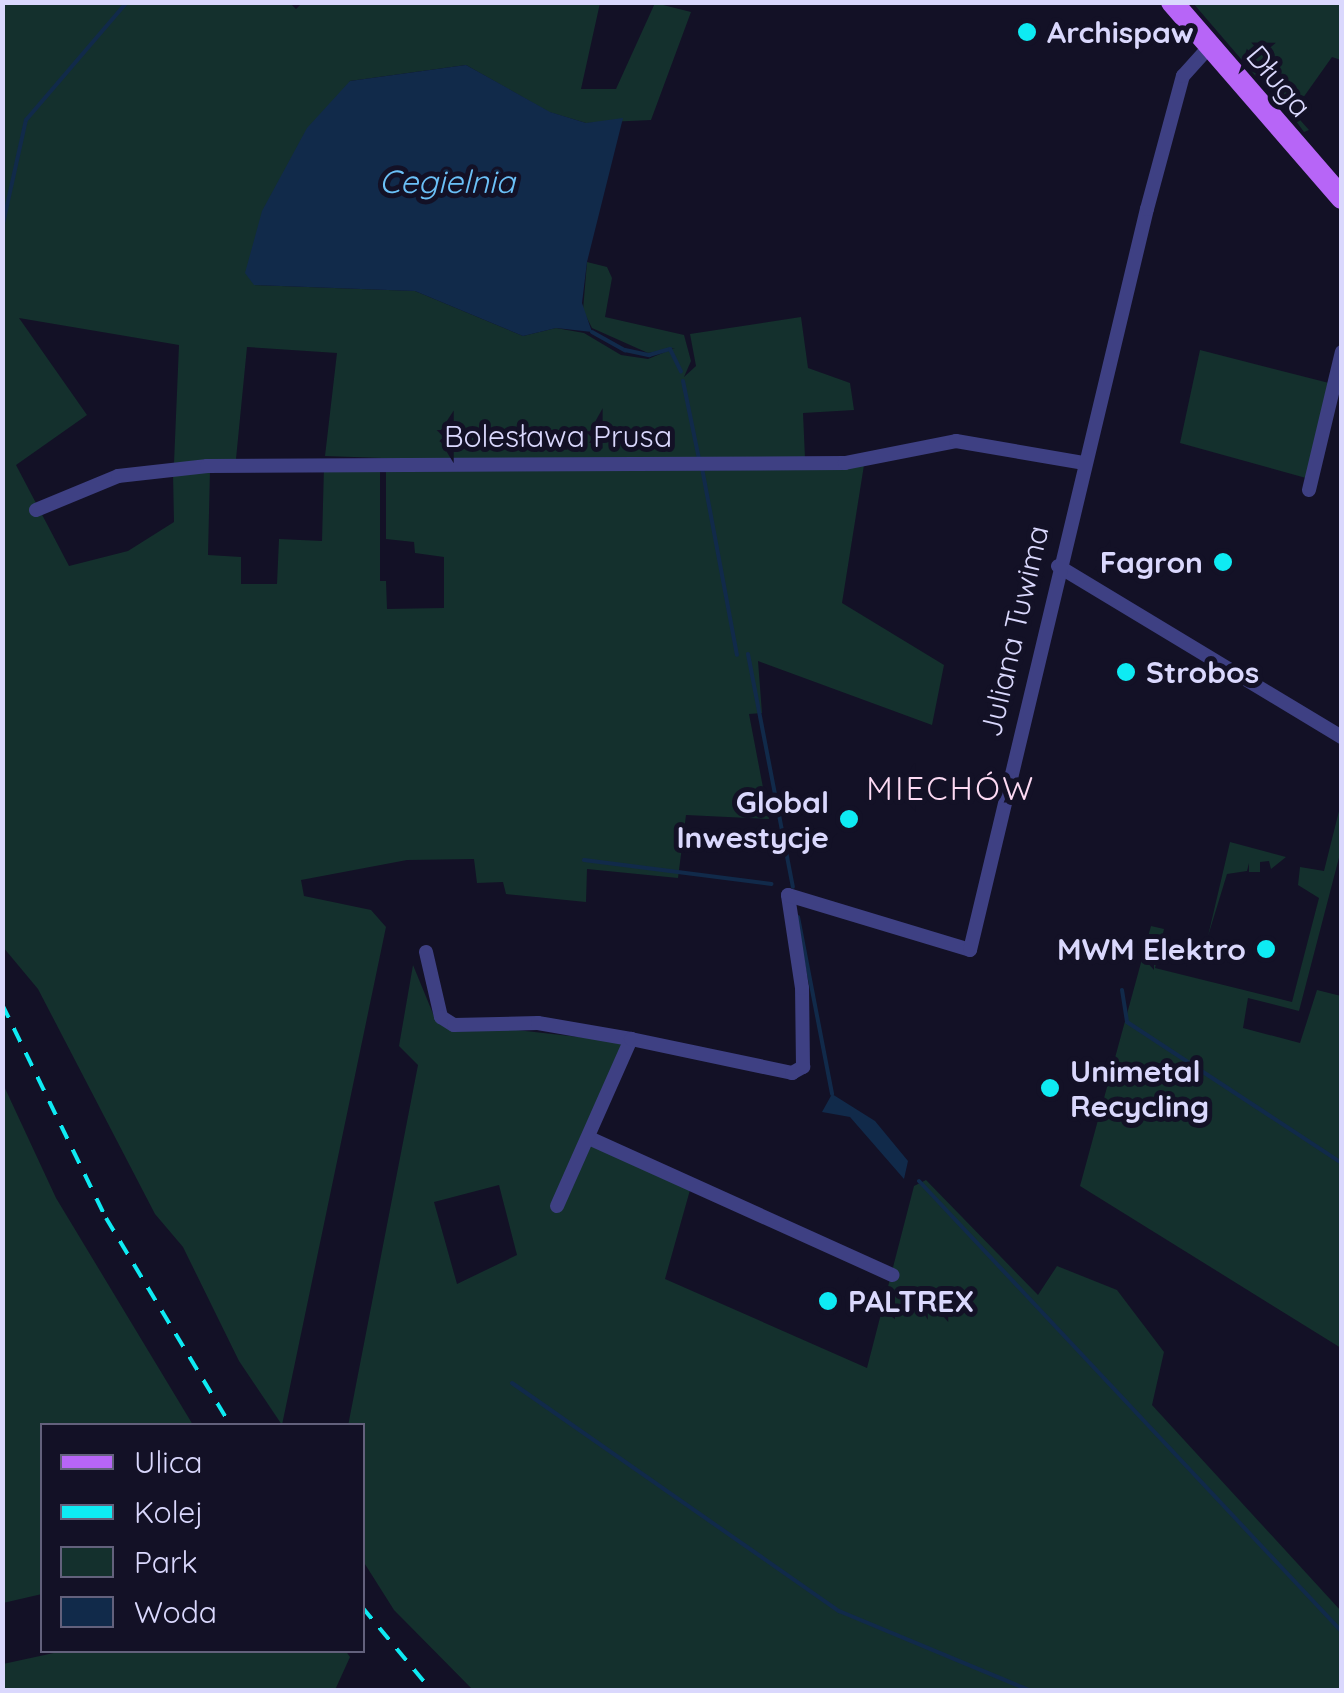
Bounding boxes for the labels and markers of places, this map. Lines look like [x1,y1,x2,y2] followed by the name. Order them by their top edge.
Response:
[1047,14,1194,50] place label: Archispaw
[1016,21,1038,43] marker: Archispaw
[1100,544,1203,580] place label: Fagron
[1212,551,1234,573] marker: Fagron
[1146,654,1259,690] place label: Strobos
[1115,661,1137,683] marker: Strobos
[676,784,829,854] place label: Global Inwestycje
[838,808,860,830] marker: Global Inwestycje
[1057,931,1246,967] place label: MWM Elektro
[1255,938,1277,960] marker: MWM Elektro
[1070,1053,1209,1124] place label: Unimetal Recycling
[1039,1077,1061,1099] marker: Unimetal Recycling
[848,1283,974,1319] place label: PALTREX
[817,1290,839,1312] marker: PALTREX

